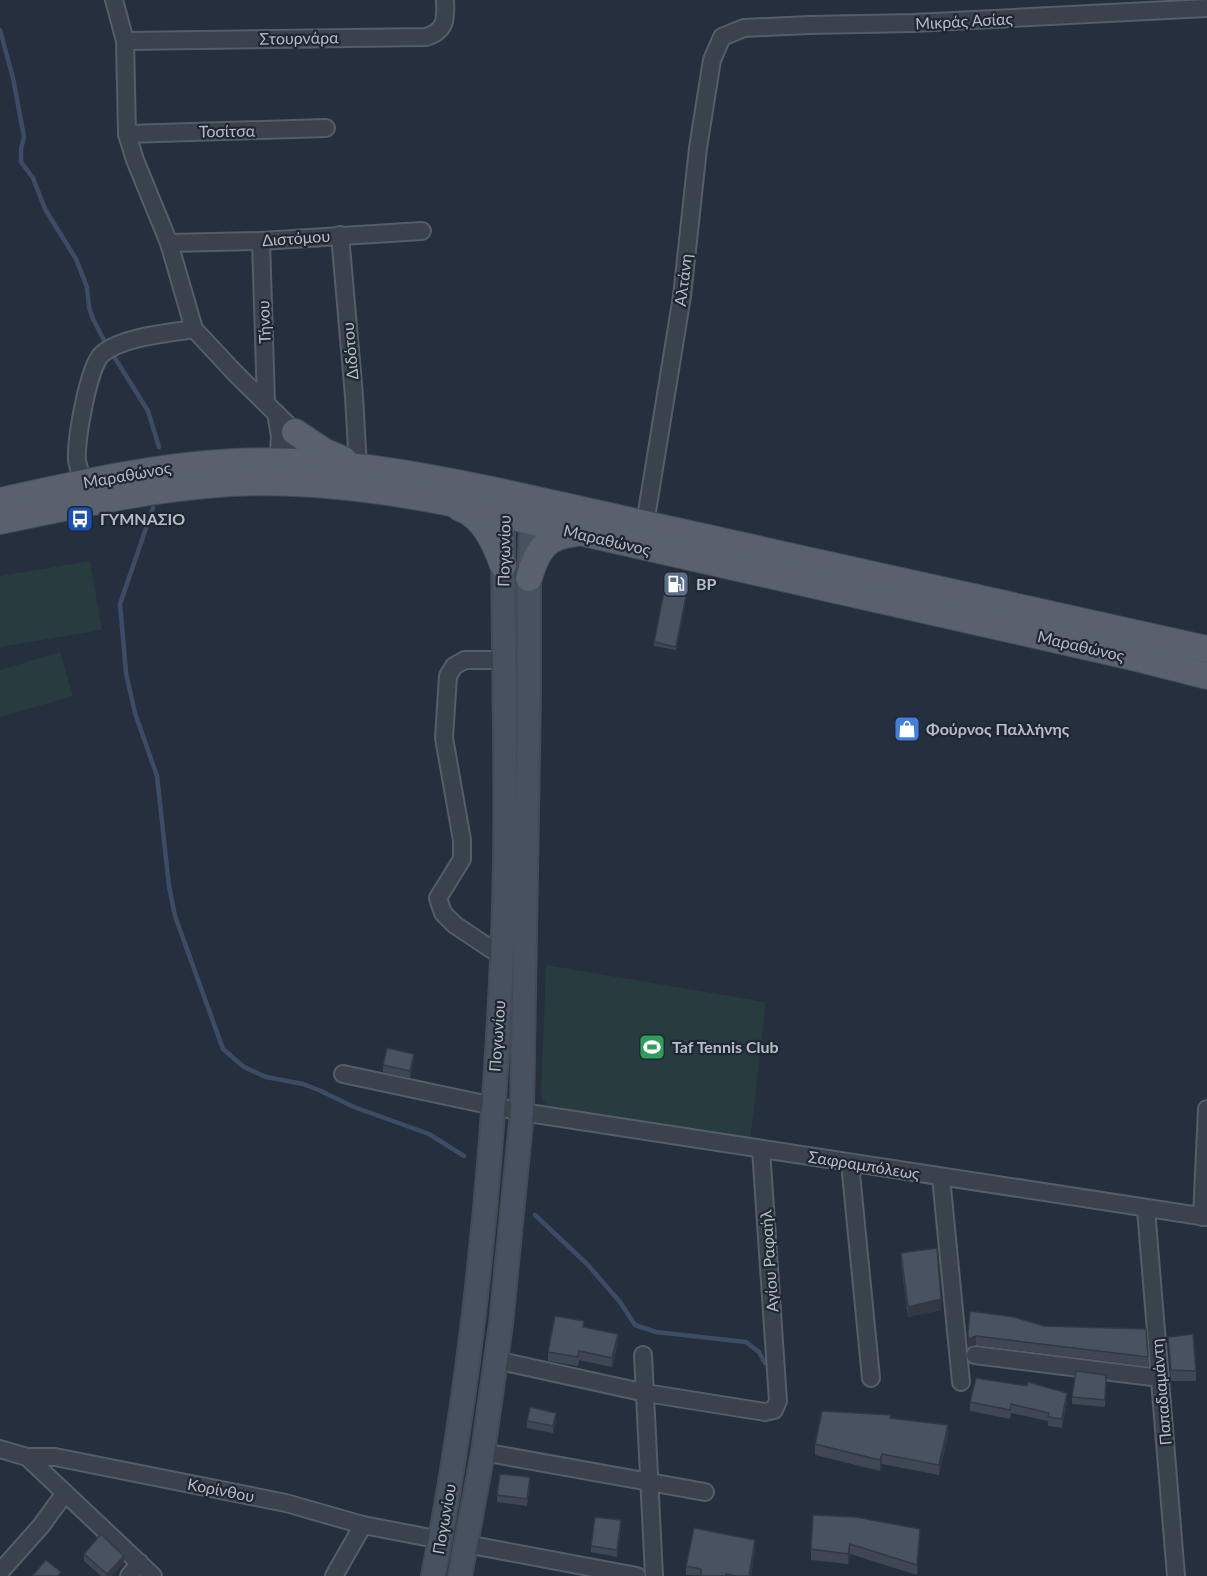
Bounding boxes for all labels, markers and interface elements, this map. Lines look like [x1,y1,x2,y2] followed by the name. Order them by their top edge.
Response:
[915,8,1014,33] street label: Μικράς Ασίας
[259,27,339,48] street label: Στουρνάρα
[199,121,256,140] street label: Τοσίτσα
[261,226,331,249] street label: Διστόμου
[670,253,695,307] street label: Αλτάνη
[253,300,274,344] street label: Τήνου
[338,322,361,381] street label: Διδότου
[82,457,173,492] street label: Μαραθώνος
[65,504,95,534] bus stop icon: ΓΥΜΝΑΣΙΟ
[100,509,185,528] place label: ΓΥΜΝΑΣΙΟ
[493,515,514,587] street label: Πογωνίου
[562,520,653,559] street label: Μαραθώνος
[661,569,691,599] fuel station icon: BP
[696,574,717,593] place label: BP
[1036,626,1127,665] street label: Μαραθώνος
[892,714,922,744] shop icon: Φούρνος Παλλήνης
[926,719,1070,738] place label: Φούρνος Παλλήνης
[485,1000,508,1072] street label: Πογωνίου
[637,1032,667,1062] sports icon: Taf Tennis Club
[672,1037,779,1056] place label: Taf Tennis Club
[807,1146,922,1183] street label: Σαφραμπόλεως
[755,1209,782,1313] street label: Αγίου Ραφαήλ
[1146,1338,1175,1446] street label: Παπαδιαμάντη
[186,1474,256,1505] street label: Κορίνθου
[428,1482,459,1556] street label: Πογωνίου

